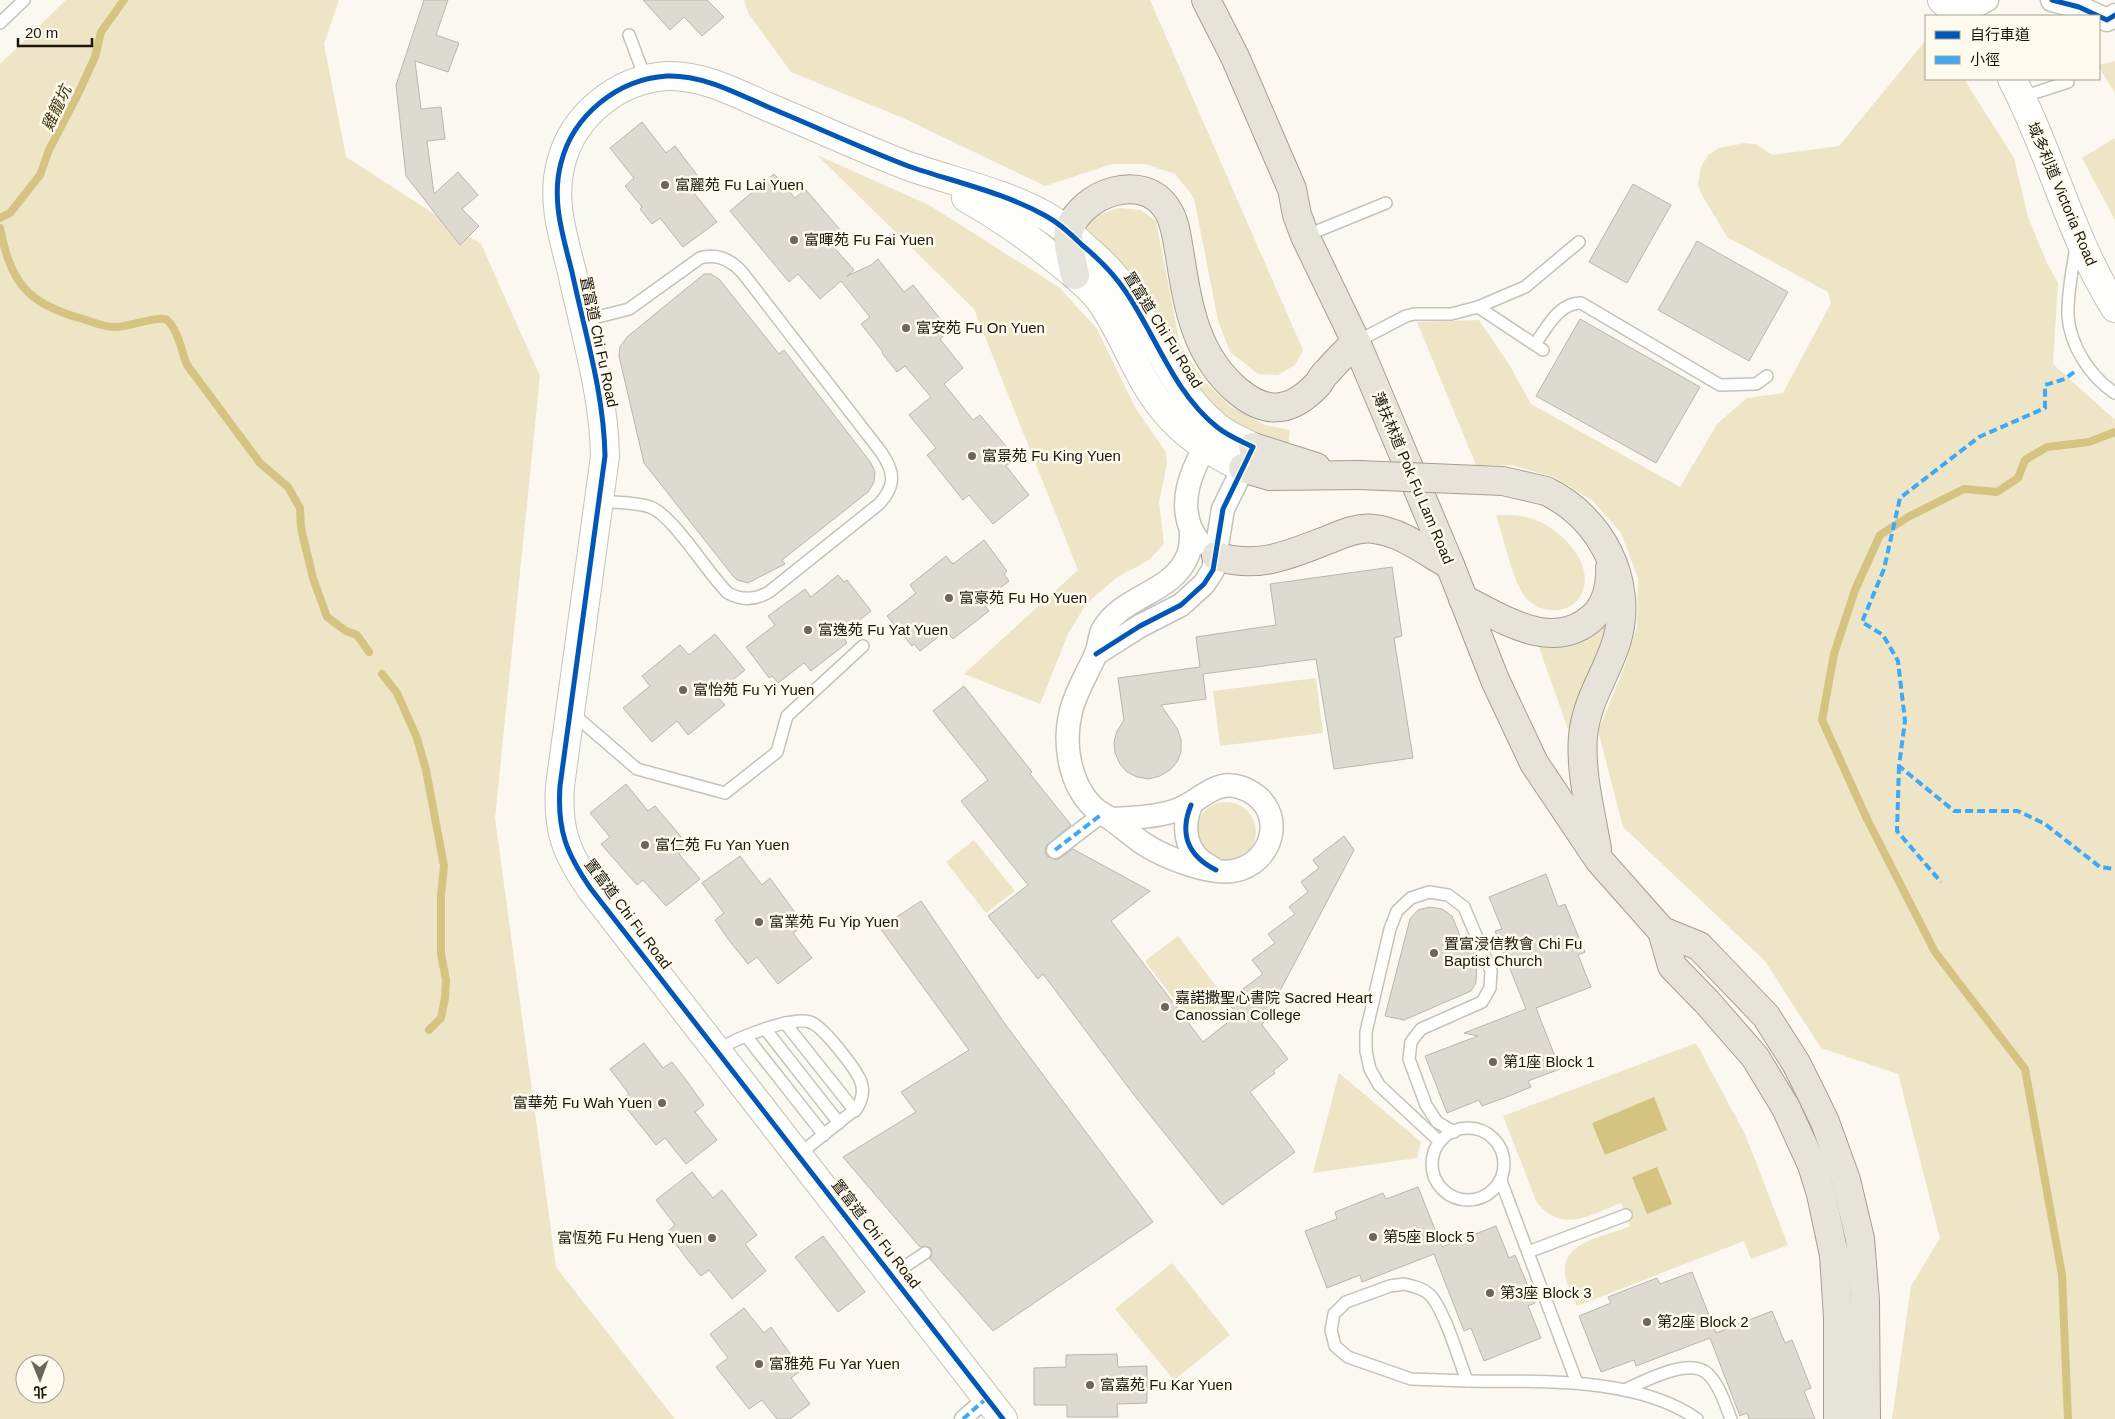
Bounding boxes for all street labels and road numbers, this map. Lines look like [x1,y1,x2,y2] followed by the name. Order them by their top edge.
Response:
[2025,120,2100,268] street label: 域多利道 Victoria Road
[1121,269,1206,391] street label: 置富道 Chi Fu Road
[577,275,622,409] street label: 置富道 Chi Fu Road
[1369,389,1457,566] street label: 薄扶林道 Pok Fu Lam Road
[581,855,675,972] street label: 置富道 Chi Fu Road
[829,1176,924,1291] street label: 置富道 Chi Fu Road

